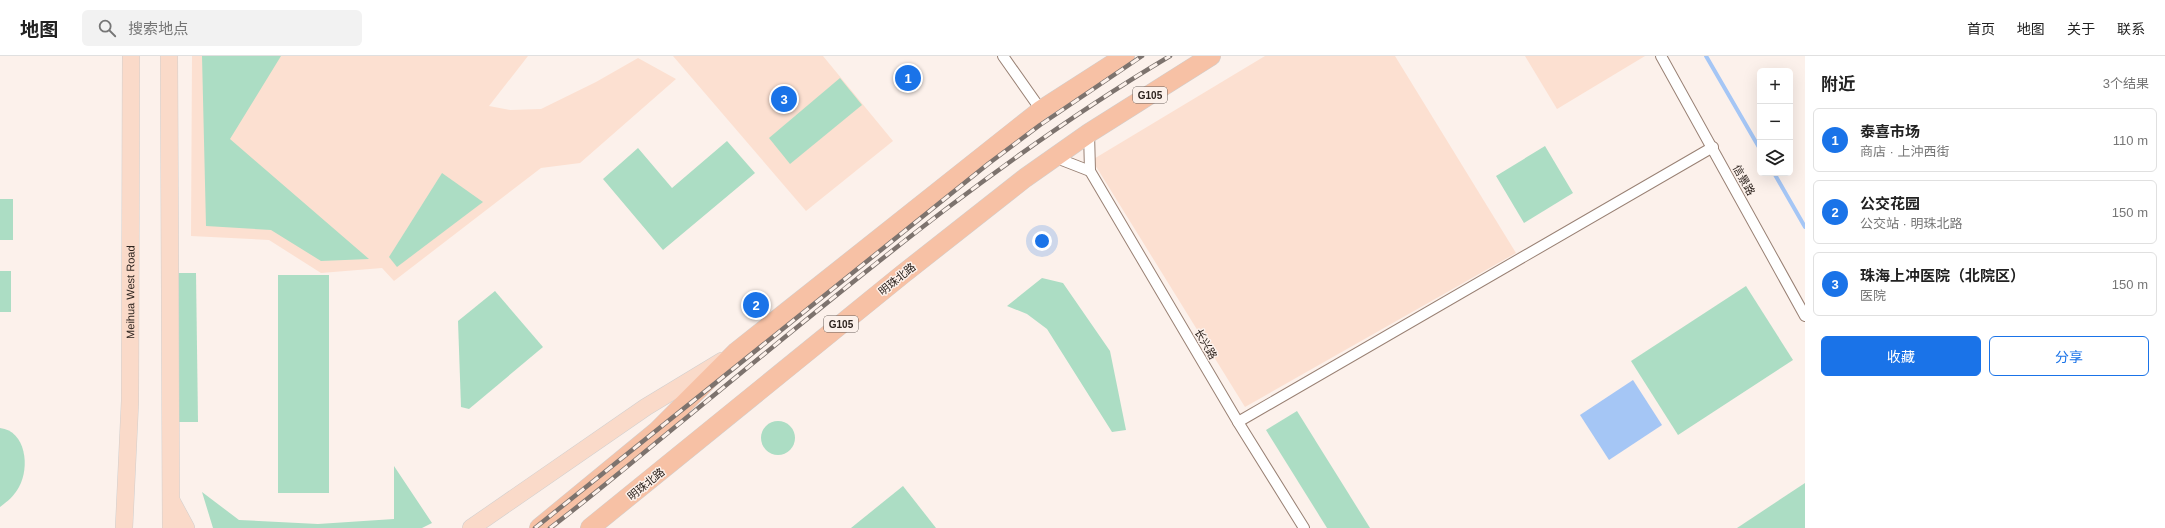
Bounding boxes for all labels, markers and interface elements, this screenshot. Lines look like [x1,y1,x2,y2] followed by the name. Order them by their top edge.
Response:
[82,10,362,46] search box
[96,17,118,39] icon: search
[20,19,58,40] text: 地图
[128,20,188,37] text: 搜索地点
[1967,21,1995,37] text: 首页
[2017,21,2045,37] text: 地图
[2067,21,2095,37] text: 关于
[2117,21,2145,37] text: 联系
[895,63,921,93] pin: 1
[1757,68,1793,176] map controls
[1757,68,1793,104] button: +
[1821,75,1855,94] text: 附近
[2103,76,2149,91] text: 3个结果
[771,84,797,114] pin: 3
[1133,87,1167,103] road number: G105
[1757,104,1793,140] button: −
[1860,123,1920,140] text: 泰喜市场
[1831,133,1839,148] text: 1
[2113,133,2148,148] text: 110 m
[1757,140,1793,176] button: layers
[1860,144,1950,159] text: 商店 · 上沖西街
[1731,163,1757,197] street label: 信景路
[1860,195,1920,212] text: 公交花园
[1831,205,1839,220] text: 2
[2112,205,2148,220] text: 150 m
[1860,216,1963,231] text: 公交站 · 明珠北路
[1032,231,1052,251] your location
[124,245,136,339] street label: Meihua West Road
[876,260,918,298] street label: 明珠北路
[1860,267,2025,284] text: 珠海上冲医院（北院区）
[1831,277,1839,292] text: 3
[2112,277,2148,292] text: 150 m
[1860,288,1886,303] text: 医院
[743,290,769,320] pin: 2
[824,316,858,332] road number: G105
[1193,327,1219,361] street label: 长兴路
[1821,336,1981,376] button: 收藏
[1989,336,2149,376] button: 分享
[625,465,667,503] street label: 明珠北路

